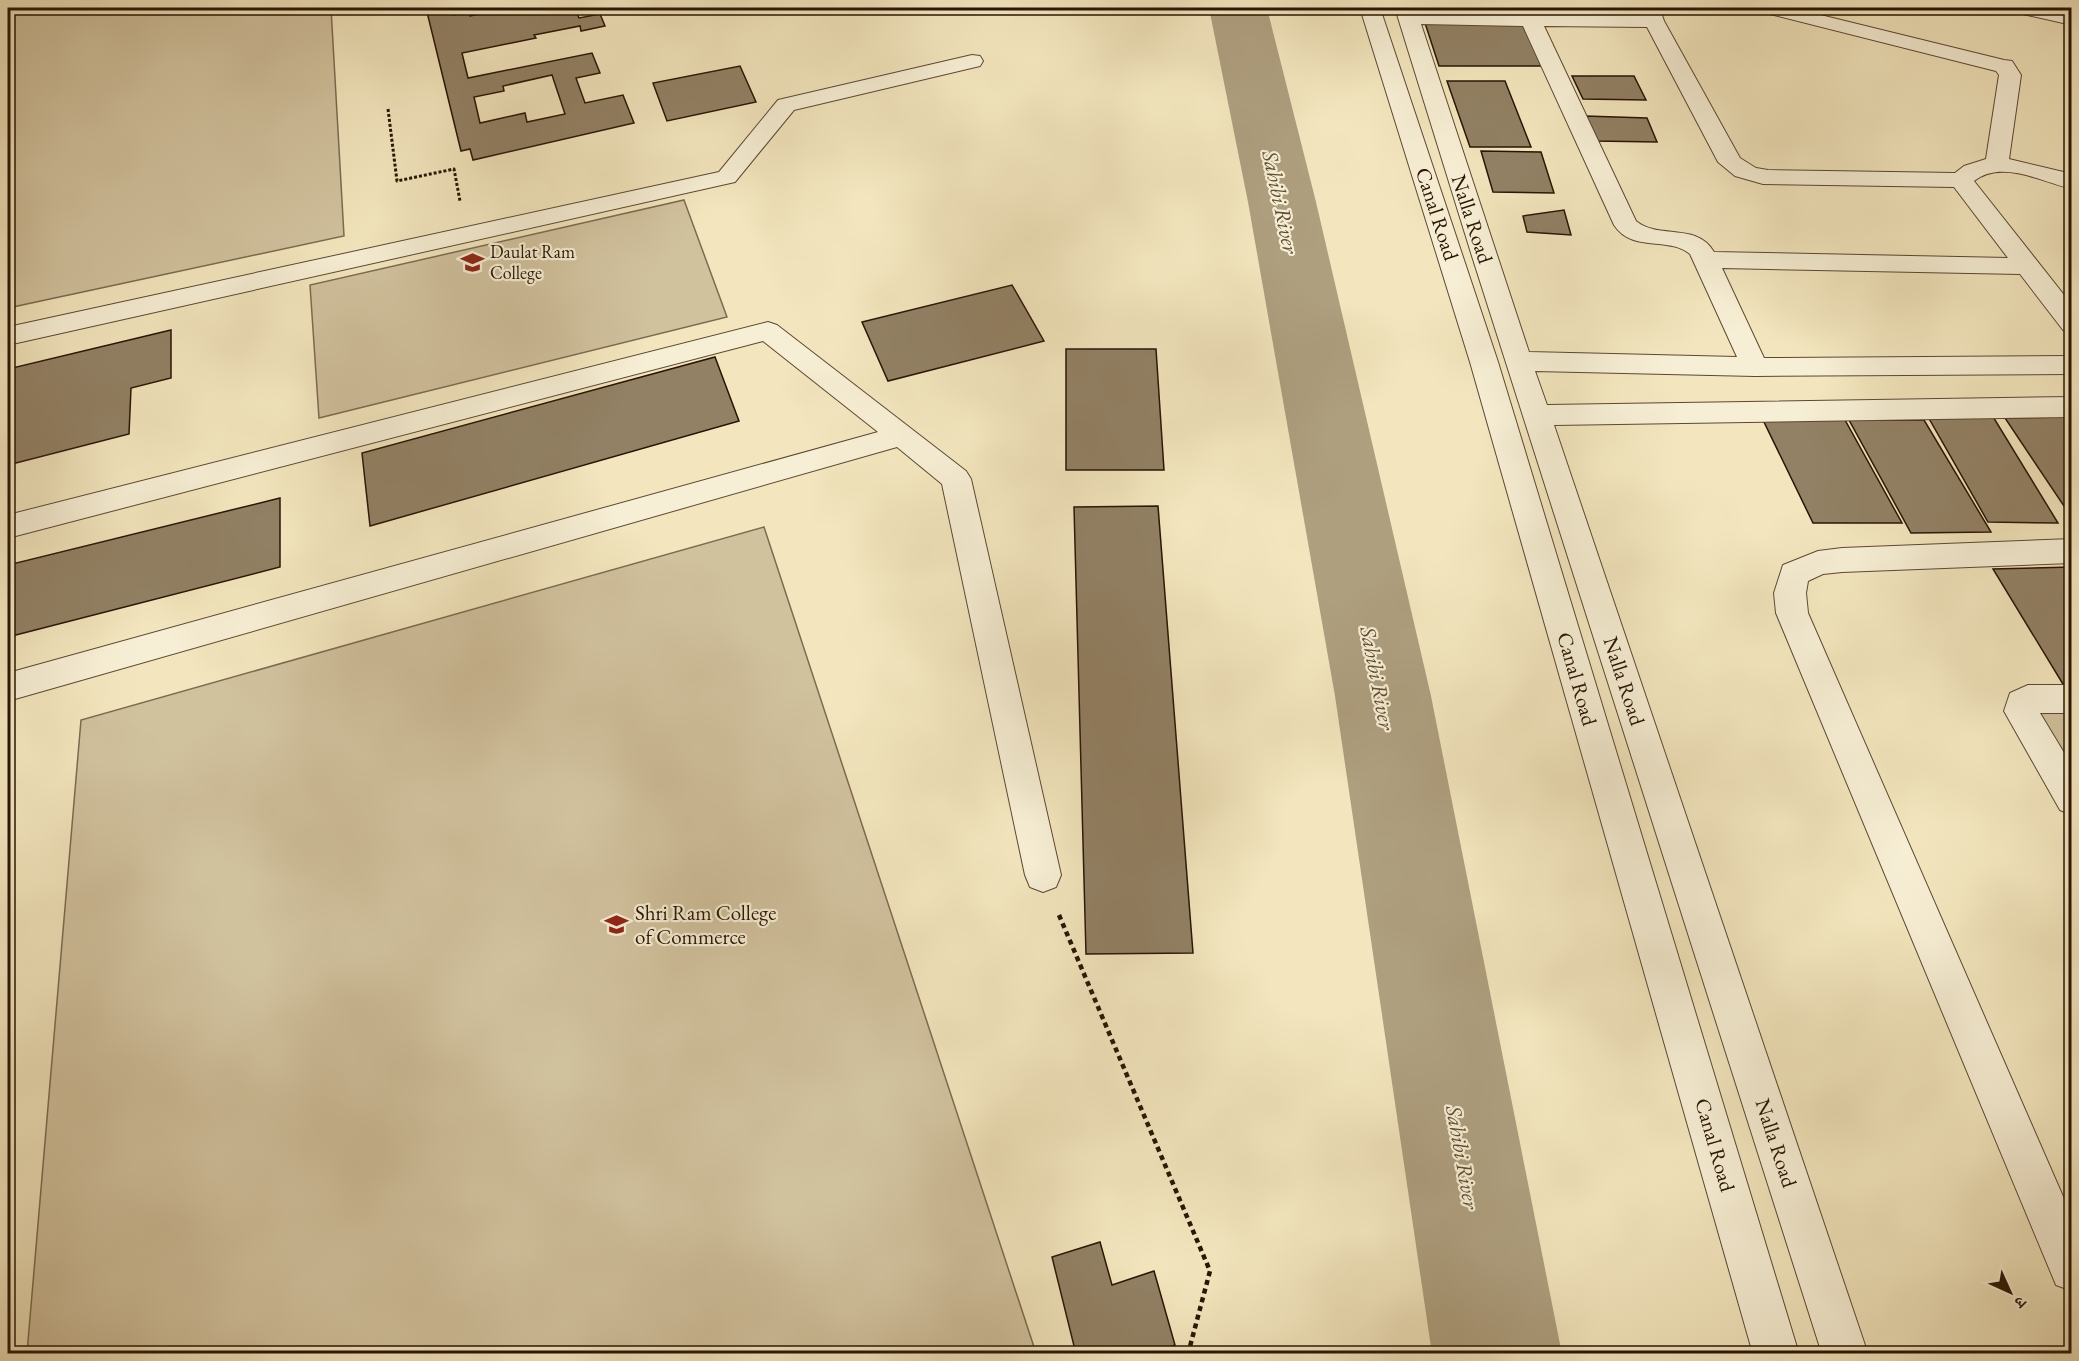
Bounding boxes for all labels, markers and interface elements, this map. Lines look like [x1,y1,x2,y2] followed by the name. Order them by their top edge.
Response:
[1255,147,1306,258] water label: Sahibi River
[1410,164,1465,264] street label: Canal Road
[1445,171,1500,267] street label: Nalla Road
[490,240,575,284] place label: Daulat Ram College
[459,249,485,275] school or university icon: Daulat Ram College
[1353,623,1402,734] water label: Sahibi River
[1551,629,1604,729] street label: Canal Road
[1597,633,1652,729] street label: Nalla Road
[635,899,776,950] place label: Shri Ram College of Commerce
[604,912,630,938] school or university icon: Shri Ram College of Commerce
[1689,1095,1742,1195] street label: Canal Road
[1749,1095,1804,1191] street label: Nalla Road
[1439,1102,1486,1213] water label: Sahibi River
[1980,1262,2040,1322] north arrow
[2009,1291,2031,1314] text: उ

